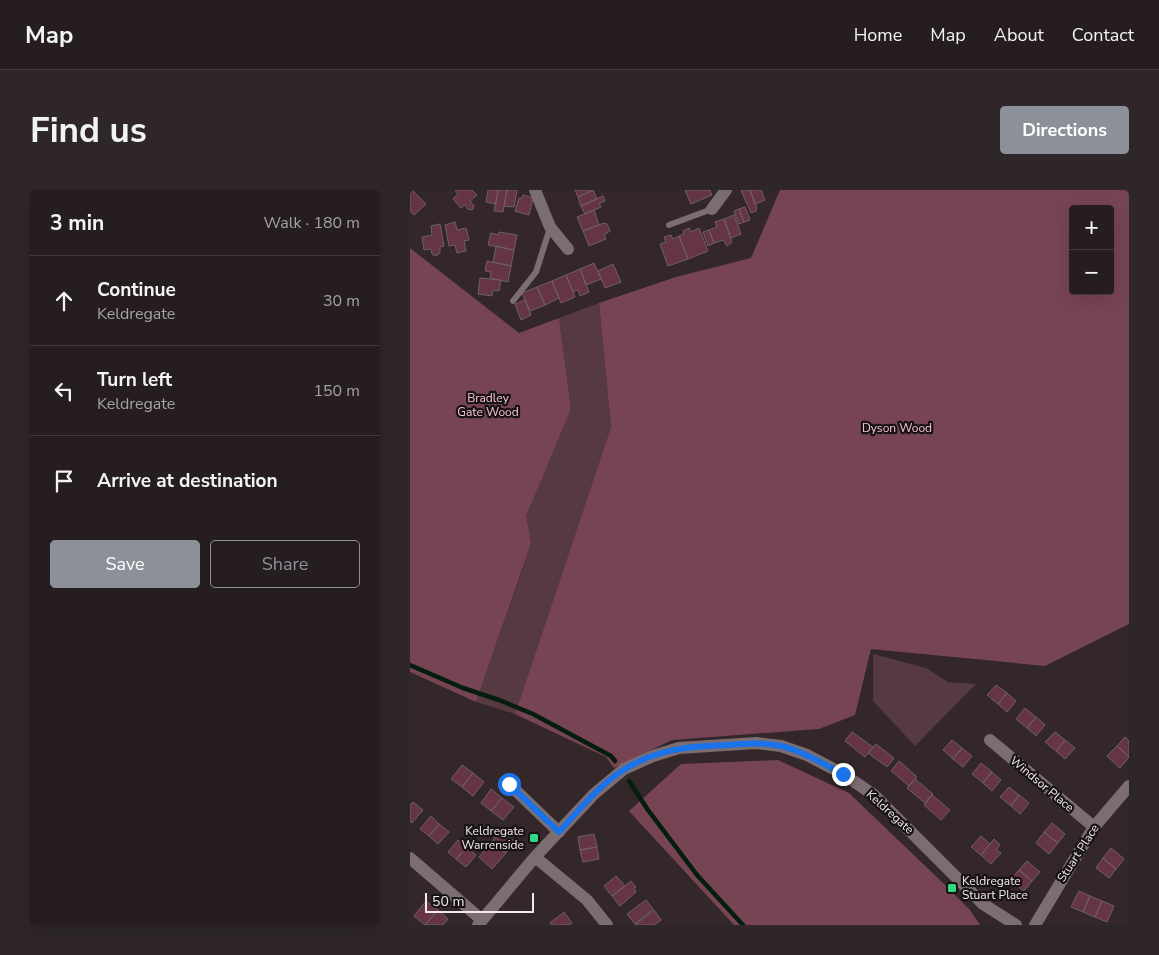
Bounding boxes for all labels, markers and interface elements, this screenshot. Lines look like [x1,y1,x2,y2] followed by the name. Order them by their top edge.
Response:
[25,19,73,51] text: Map
[854,23,902,47] text: Home
[930,23,966,47] text: Map
[994,23,1044,47] text: About
[1072,23,1134,47] text: Contact
[1000,106,1129,154] button: Directions
[30,107,147,154] text: Find us
[1069,205,1114,295] map controls
[1069,205,1114,250] button: +
[50,209,104,237] text: 3 min
[264,212,360,234] text: Walk · 180 m
[1069,250,1114,295] button: −
[97,277,176,303] text: Continue
[50,287,78,315] icon: ahead
[323,290,360,312] text: 30 m
[97,303,175,325] text: Keldregate
[97,367,172,393] text: Turn left
[50,377,78,405] icon: left
[313,380,360,402] text: 150 m
[457,390,519,420] park label: Bradley Gate Wood
[97,393,175,415] text: Keldregate
[862,420,932,436] park label: Dyson Wood
[50,467,78,495] icon: arrive
[97,468,278,494] text: Arrive at destination
[50,540,200,588] button: Save
[210,540,360,588] button: Share
[1007,752,1077,816] street label: Windsor Place
[832,763,855,786] route end
[498,773,521,796] route start
[863,786,917,838] street label: Keldregate
[1053,821,1103,885] street label: Stuart Place
[461,823,524,853] place label: Keldregate Warrenside
[528,832,540,844] marker: Keldregate Warrenside
[962,873,1028,903] place label: Keldregate Stuart Place
[946,882,958,894] marker: Keldregate Stuart Place
[425,890,534,913] scale bar
[432,892,464,911] text: 50 m

